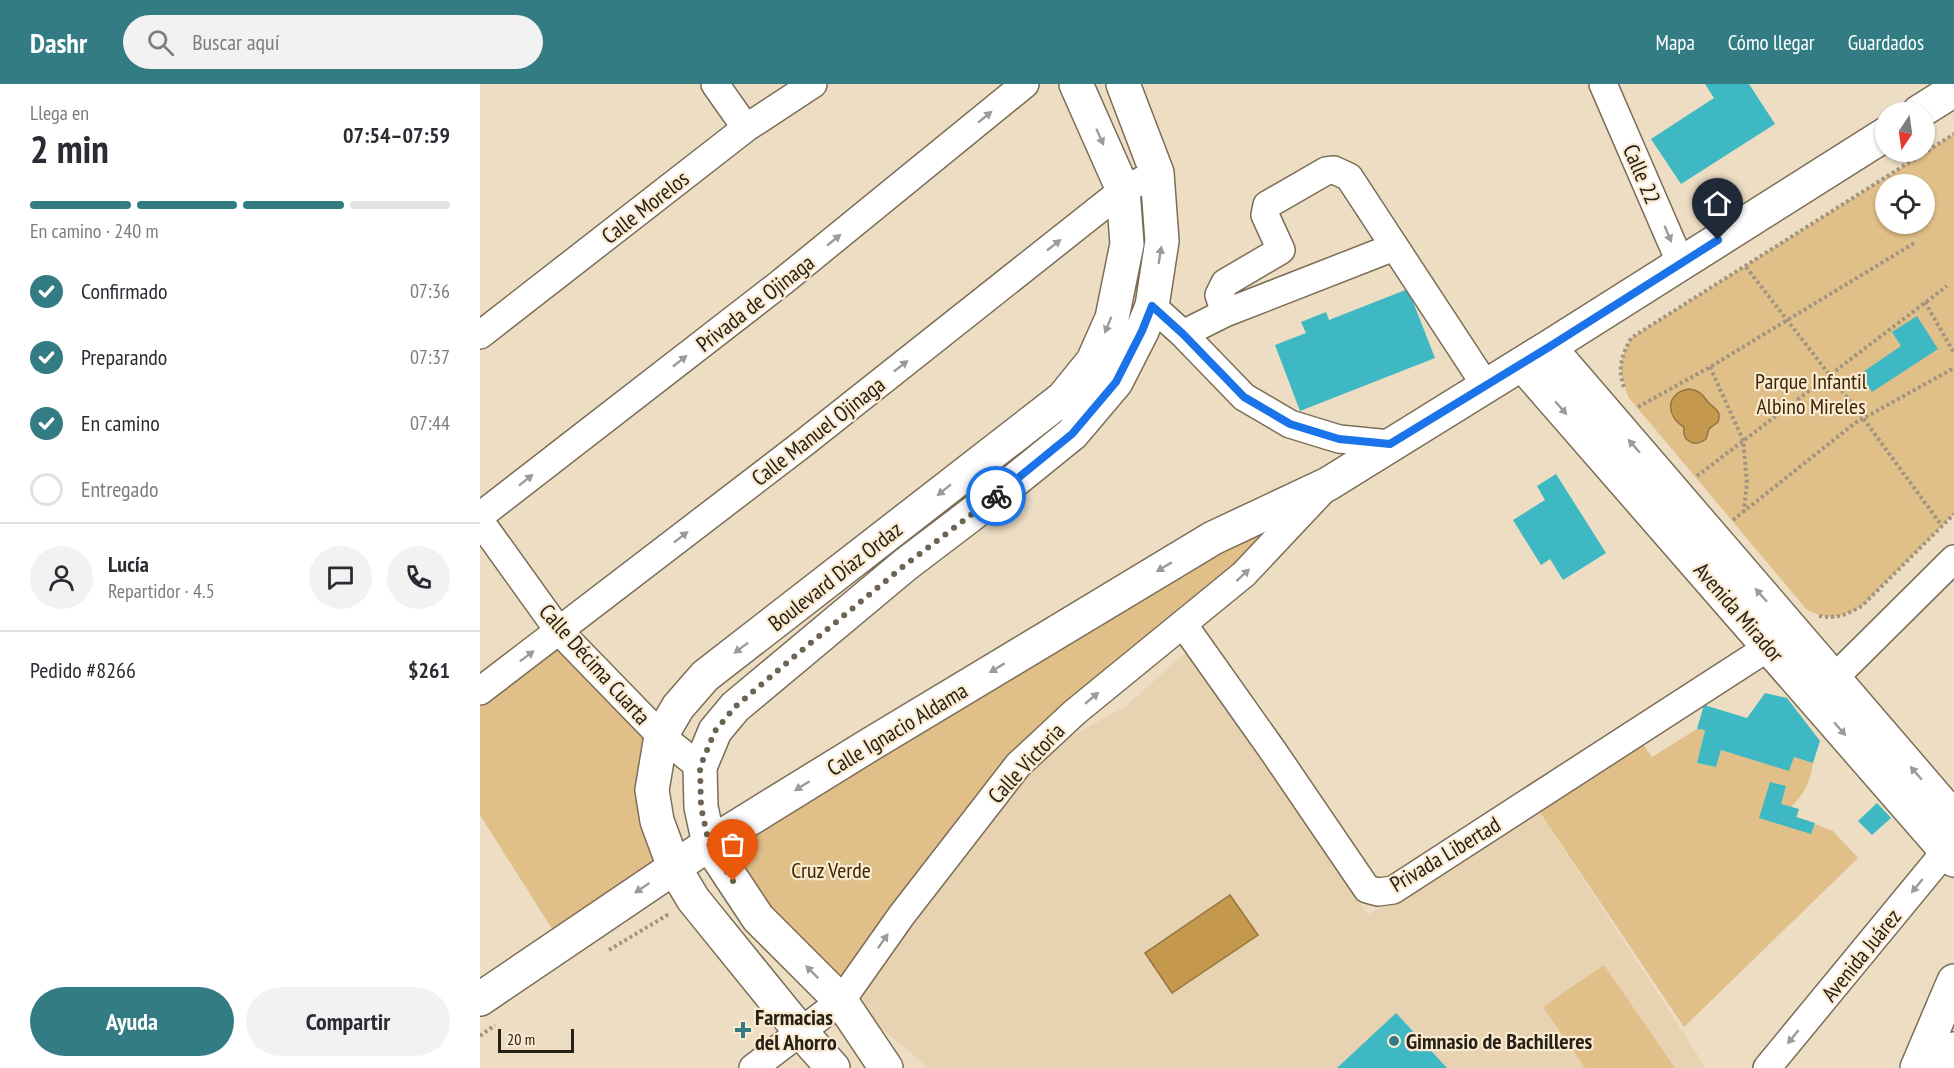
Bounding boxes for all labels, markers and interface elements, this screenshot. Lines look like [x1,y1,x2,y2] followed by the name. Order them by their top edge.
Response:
[123,15,543,69] search box
[30,24,87,61] text: Dashr
[144,26,177,59] icon: search
[192,28,279,56] text: Buscar aquí
[1656,29,1695,56] text: Mapa
[1728,29,1815,56] text: Cómo llegar
[1848,29,1924,56] text: Guardados
[30,100,89,126] text: Llega en
[1875,102,1935,162] north arrow
[1875,102,1935,234] map controls
[977,111,992,124] one-way arrow
[343,121,450,149] text: 07:54–07:59
[30,123,109,174] text: 2 min
[1095,129,1104,146] one-way arrow
[1617,140,1667,208] street label: Calle 22
[596,164,694,250] street label: Calle Morelos
[1875,174,1935,234] button: locate
[1692,178,1743,240] pin
[1701,187,1734,220] icon: home
[30,218,159,244] text: En camino · 240 m
[1663,225,1673,243] one-way arrow
[826,234,841,247] one-way arrow
[1047,239,1062,251] one-way arrow
[1156,245,1165,264] one-way arrow
[690,248,820,358] street label: Privada de Ojinaga
[30,275,63,308] icon: check
[81,277,167,305] text: Confirmado
[410,278,450,304] text: 07:36
[1103,316,1113,334] one-way arrow
[30,341,63,374] icon: check
[81,343,167,371] text: Preparando
[410,344,450,370] text: 07:37
[673,355,688,367] one-way arrow
[893,359,909,372] one-way arrow
[1755,367,1868,420] park label: Parque Infantil Albino Mireles
[746,370,890,492] street label: Calle Manuel Ojinaga
[1554,400,1567,415] one-way arrow
[30,407,63,440] icon: check
[81,409,160,437] text: En camino
[410,410,450,436] text: 07:44
[1628,439,1641,454] one-way arrow
[966,466,1026,526] courier
[81,475,158,503] text: Entregado
[519,475,534,487] one-way arrow
[980,480,1013,513] icon: bike
[937,483,952,495] one-way arrow
[762,515,908,637] street label: Boulevard Díaz Ordaz
[673,531,689,543] one-way arrow
[30,546,93,609] button: person
[309,546,372,609] button: chat
[387,546,450,609] button: phone
[108,550,149,578] text: Lucía
[1688,556,1790,668] street label: Avenida Mirador
[1156,562,1172,573] one-way arrow
[1235,568,1250,582] one-way arrow
[108,578,215,604] text: Repartidor · 4.5
[1754,587,1767,602] one-way arrow
[533,598,657,730] street label: Calle Décima Cuarta
[733,642,749,655] one-way arrow
[519,650,534,662] one-way arrow
[30,656,136,684] text: Pedido #8266
[408,656,450,684] text: $261
[988,663,1005,673] one-way arrow
[822,676,972,782] street label: Calle Ignacio Aldama
[1084,692,1099,705] one-way arrow
[982,717,1070,809] street label: Calle Victoria
[1834,721,1847,737] one-way arrow
[1910,766,1923,781] one-way arrow
[794,781,810,792] one-way arrow
[1385,810,1505,898] street label: Privada Libertad
[707,819,758,881] pin
[716,828,749,861] icon: bag
[791,856,871,884] park label: Cruz Verde
[1911,878,1924,893] one-way arrow
[635,882,651,894] one-way arrow
[1815,903,1907,1007] street label: Avenida Juárez
[877,933,889,949] one-way arrow
[805,966,819,980] one-way arrow
[30,987,234,1056] button: Ayuda
[246,987,450,1056] button: Compartir
[755,1003,837,1056] place label: Farmacias del Ahorro
[736,1023,750,1037] marker: Farmacias del Ahorro
[498,1026,574,1054] scale bar
[1406,1027,1593,1055] place label: Gimnasio de Bachilleres
[507,1029,535,1049] text: 20 m
[1787,1029,1800,1044] one-way arrow
[1387,1034,1401,1048] marker: Gimnasio de Bachilleres

